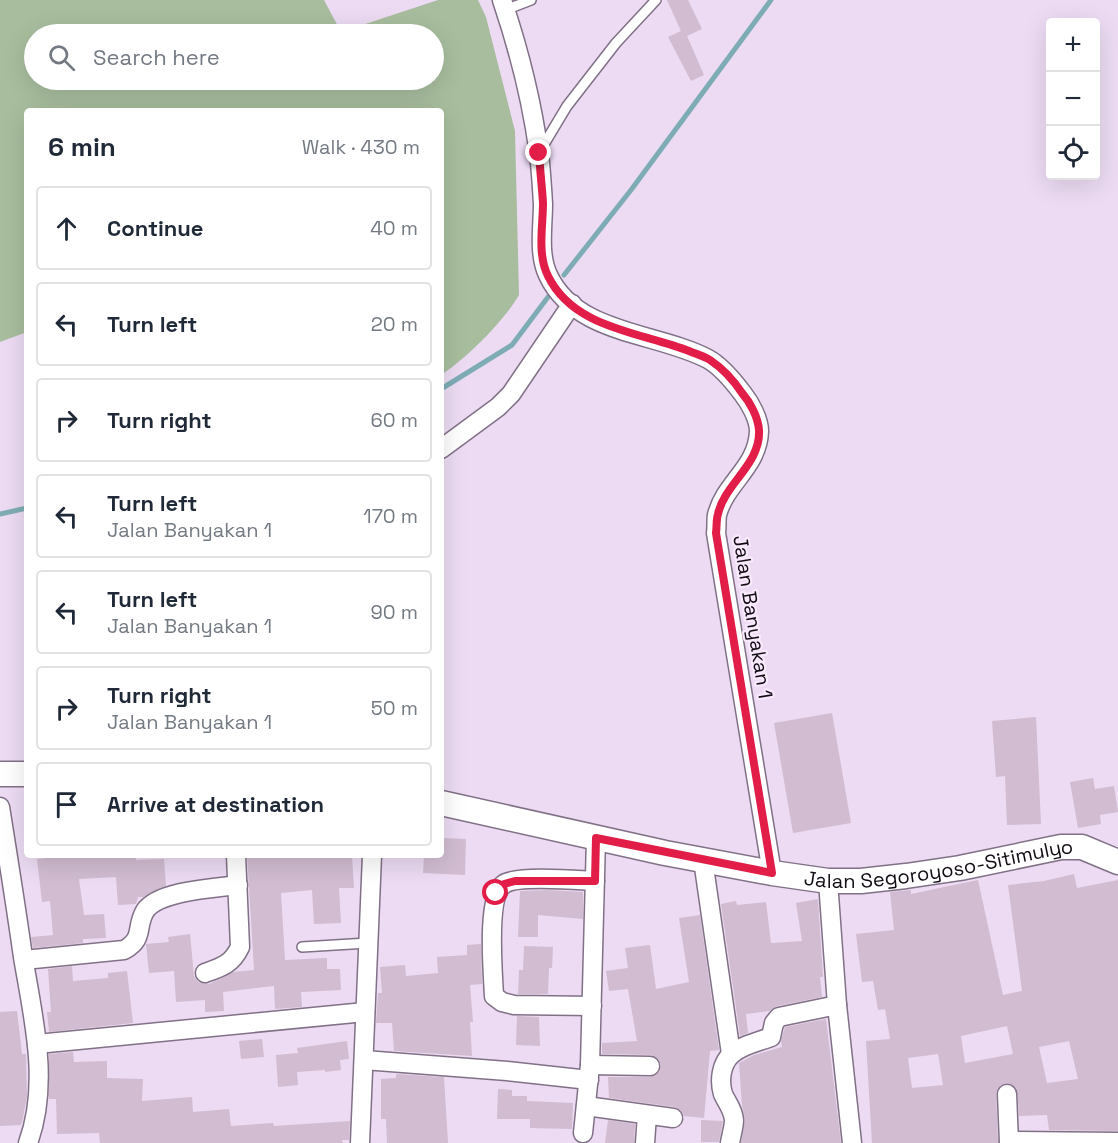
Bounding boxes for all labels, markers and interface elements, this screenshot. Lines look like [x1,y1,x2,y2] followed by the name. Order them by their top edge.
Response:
[1046,18,1100,180] map controls
[1046,18,1100,72] button: +
[24,24,444,90] search box
[45,41,78,74] icon: search
[93,43,220,71] text: Search here
[1046,72,1100,126] button: −
[1046,126,1100,180] button: locate
[48,130,116,164] text: 6 min
[302,134,420,160] text: Walk · 430 m
[525,139,551,165] route end
[50,212,83,245] icon: ahead
[107,214,203,242] text: Continue
[370,215,418,241] text: 40 m
[50,308,83,341] icon: left
[107,310,197,338] text: Turn left
[371,311,418,337] text: 20 m
[50,404,83,437] icon: right
[107,406,212,434] text: Turn right
[371,407,418,433] text: 60 m
[107,489,197,517] text: Turn left
[50,500,83,533] icon: left
[363,503,418,529] text: 170 m
[107,517,272,543] text: Jalan Banyakan 1
[727,533,779,701] street label: Jalan Banyakan 1
[107,585,197,613] text: Turn left
[50,596,83,629] icon: left
[371,599,418,625] text: 90 m
[107,613,272,639] text: Jalan Banyakan 1
[107,681,212,709] text: Turn right
[50,692,83,725] icon: right
[371,695,418,721] text: 50 m
[107,709,272,735] text: Jalan Banyakan 1
[50,788,83,821] icon: arrive
[107,790,324,818] text: Arrive at destination
[802,834,1073,894] street label: Jalan Segoroyoso-Sitimulyo
[482,879,508,905] route start

